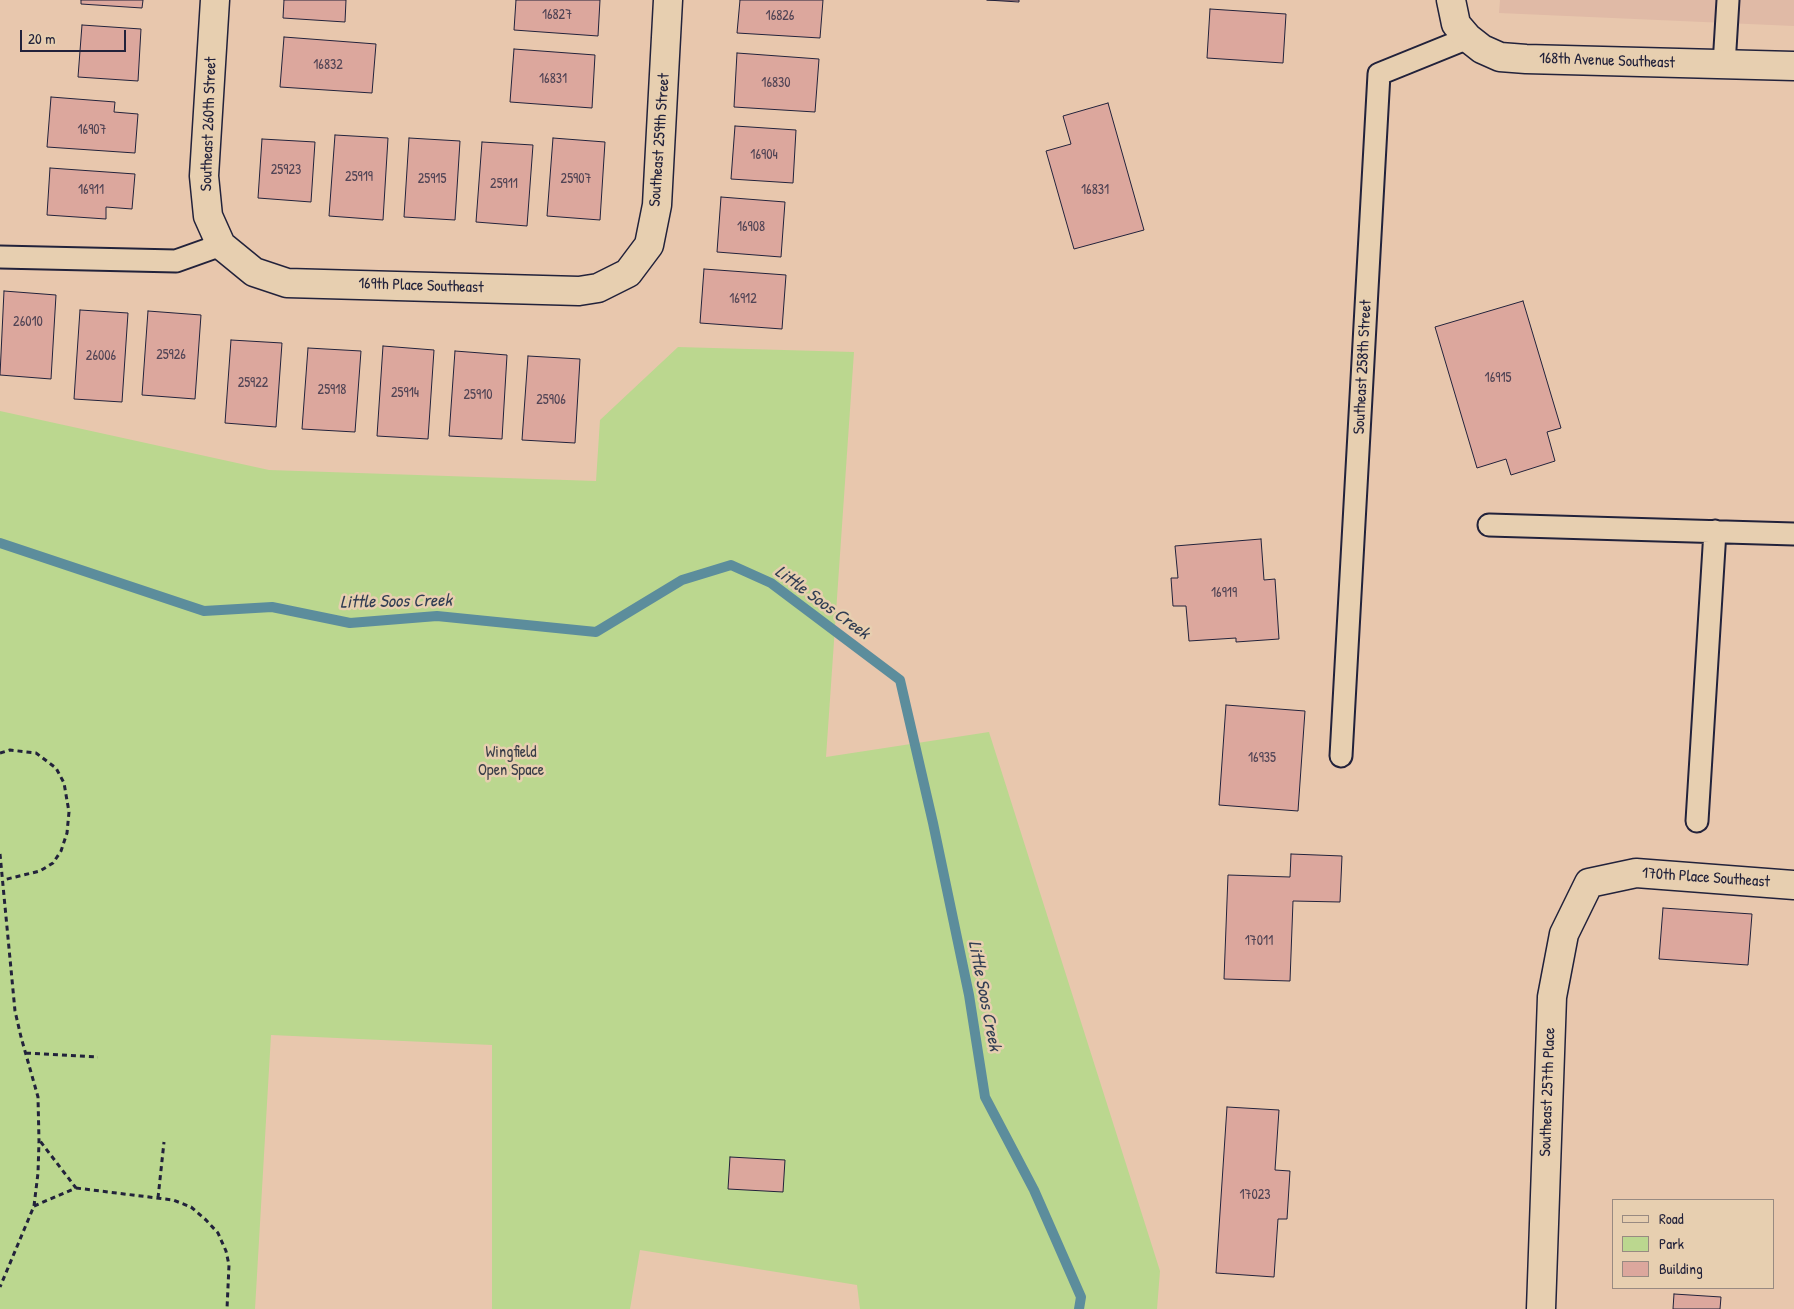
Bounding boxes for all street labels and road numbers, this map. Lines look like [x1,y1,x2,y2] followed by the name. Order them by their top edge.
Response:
[1539,49,1675,73] street label: 168th Avenue Southeast
[197,56,221,192] street label: Southeast 260th Street
[646,73,674,207] street label: Southeast 259th Street
[358,274,484,298] street label: 169th Place Southeast
[1350,299,1376,435] street label: Southeast 258th Street
[1641,864,1771,892] street label: 170th Place Southeast
[1536,1027,1560,1157] street label: Southeast 257th Place

